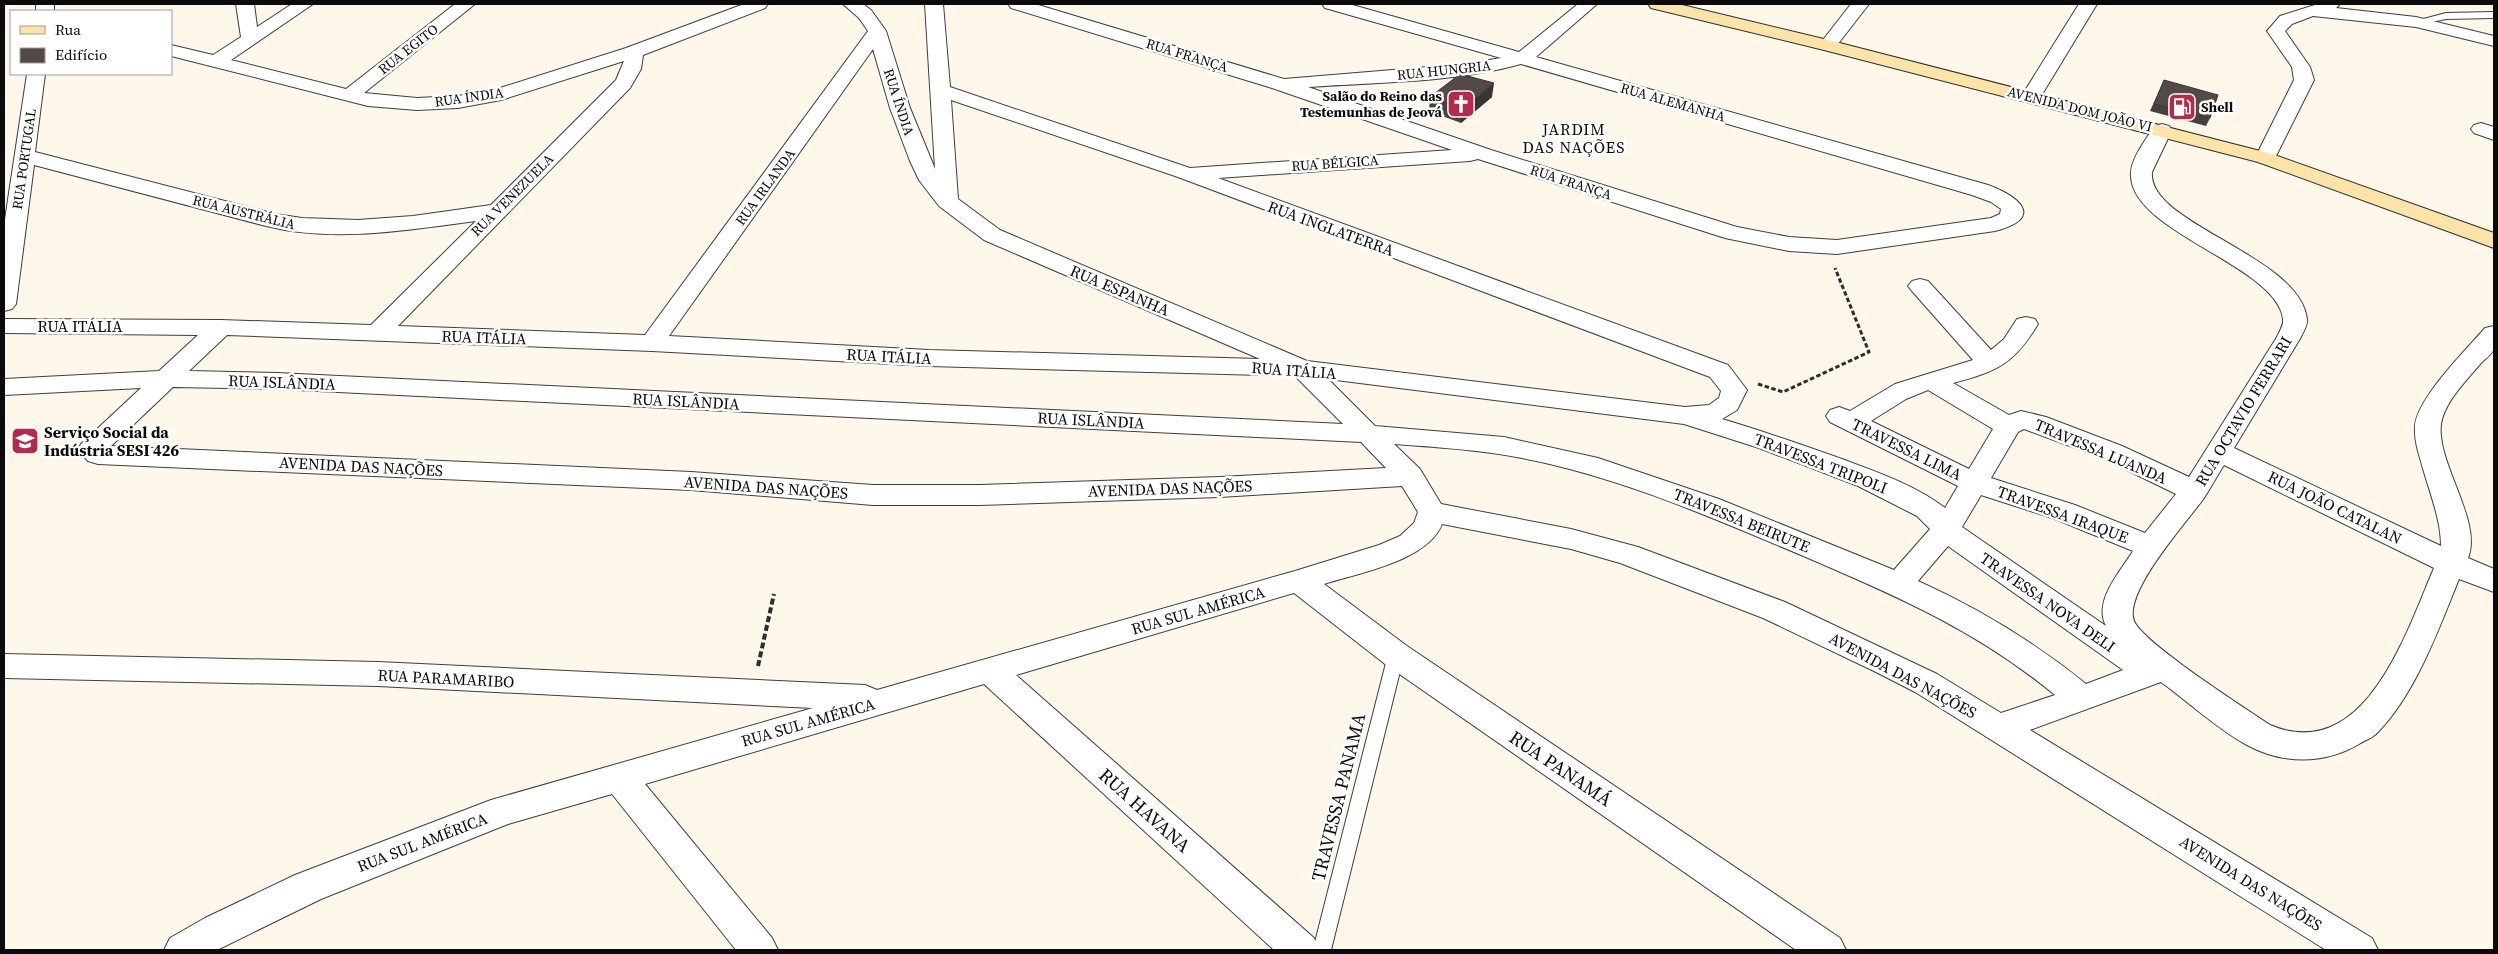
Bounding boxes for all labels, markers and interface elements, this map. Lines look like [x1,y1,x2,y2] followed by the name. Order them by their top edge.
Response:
[10,10,172,75] legend
[55,19,81,40] text: Rua
[374,19,442,79] street label: RUA EGITO
[1144,33,1231,77] street label: RUA FRANÇA
[55,44,107,65] text: Edifício
[1396,55,1493,85] street label: RUA HUNGRIA
[879,66,919,139] street label: RUA ÍNDIA
[1618,77,1728,127] street label: RUA ALEMANHA
[2005,81,2155,137] street label: AVENIDA DOM JOÃO VI
[433,82,506,112] street label: RUA ÍNDIA
[1300,86,1443,122] place label: Salão do Reino das Testemunhas de Jeová
[1446,89,1476,119] church icon: Salão do Reino das Testemunhas de Jeová
[2167,92,2197,122] fuel station icon: Shell
[2201,97,2234,117] place label: Shell
[7,107,41,211] street label: RUA PORTUGAL
[1523,118,1625,158] district label: JARDIM DAS NAÇÕES
[730,144,800,230] street label: RUA IRLANDA
[466,149,558,241] street label: RUA VENEZUELA
[1291,150,1380,176] street label: RUA BÉLGICA
[1528,159,1615,205] street label: RUA FRANÇA
[191,190,298,235] street label: RUA AUSTRÁLIA
[1265,195,1398,261] street label: RUA INGLATERRA
[1067,259,1173,321] street label: RUA ESPANHA
[37,315,123,337] street label: RUA ITÁLIA
[441,325,527,349] street label: RUA ITÁLIA
[2189,332,2297,490] street label: RUA OCTAVIO FERRARI
[846,343,933,369] street label: RUA ITÁLIA
[1251,356,1338,384] street label: RUA ITÁLIA
[228,369,337,395] street label: RUA ISLÂNDIA
[632,387,741,415] street label: RUA ISLÂNDIA
[1037,406,1146,434] street label: RUA ISLÂNDIA
[1848,413,1966,485] street label: TRAVESSA LIMA
[2031,413,2171,489] street label: TRAVESSA LUANDA
[44,421,179,461] place label: Serviço Social da Indústria SESI 426
[10,426,40,456] school or university icon: Serviço Social da Indústria SESI 426
[1751,427,1891,499] street label: TRAVESSA TRIPOLI
[278,451,444,481] street label: AVENIDA DAS NAÇÕES
[2264,465,2406,549] street label: RUA JOÃO CATALAN
[683,470,849,504] street label: AVENIDA DAS NAÇÕES
[1087,474,1253,502] street label: AVENIDA DAS NAÇÕES
[1994,480,2132,548] street label: TRAVESSA IRAQUE
[1670,483,1814,558] street label: TRAVESSA BEIRUTE
[1976,547,2120,657] street label: TRAVESSA NOVA DELI
[1129,580,1268,640] street label: RUA SUL AMÉRICA
[1825,627,1981,723] street label: AVENIDA DAS NAÇÕES
[377,663,515,693] street label: RUA PARAMARIBO
[739,692,878,752] street label: RUA SUL AMÉRICA
[1305,710,1372,884] street label: TRAVESSA PANAMA
[1504,724,1618,812] street label: RUA PANAMÁ
[1093,762,1197,858] street label: RUA HAVANA
[354,807,491,877] street label: RUA SUL AMÉRICA
[2175,830,2327,936] street label: AVENIDA DAS NAÇÕES

